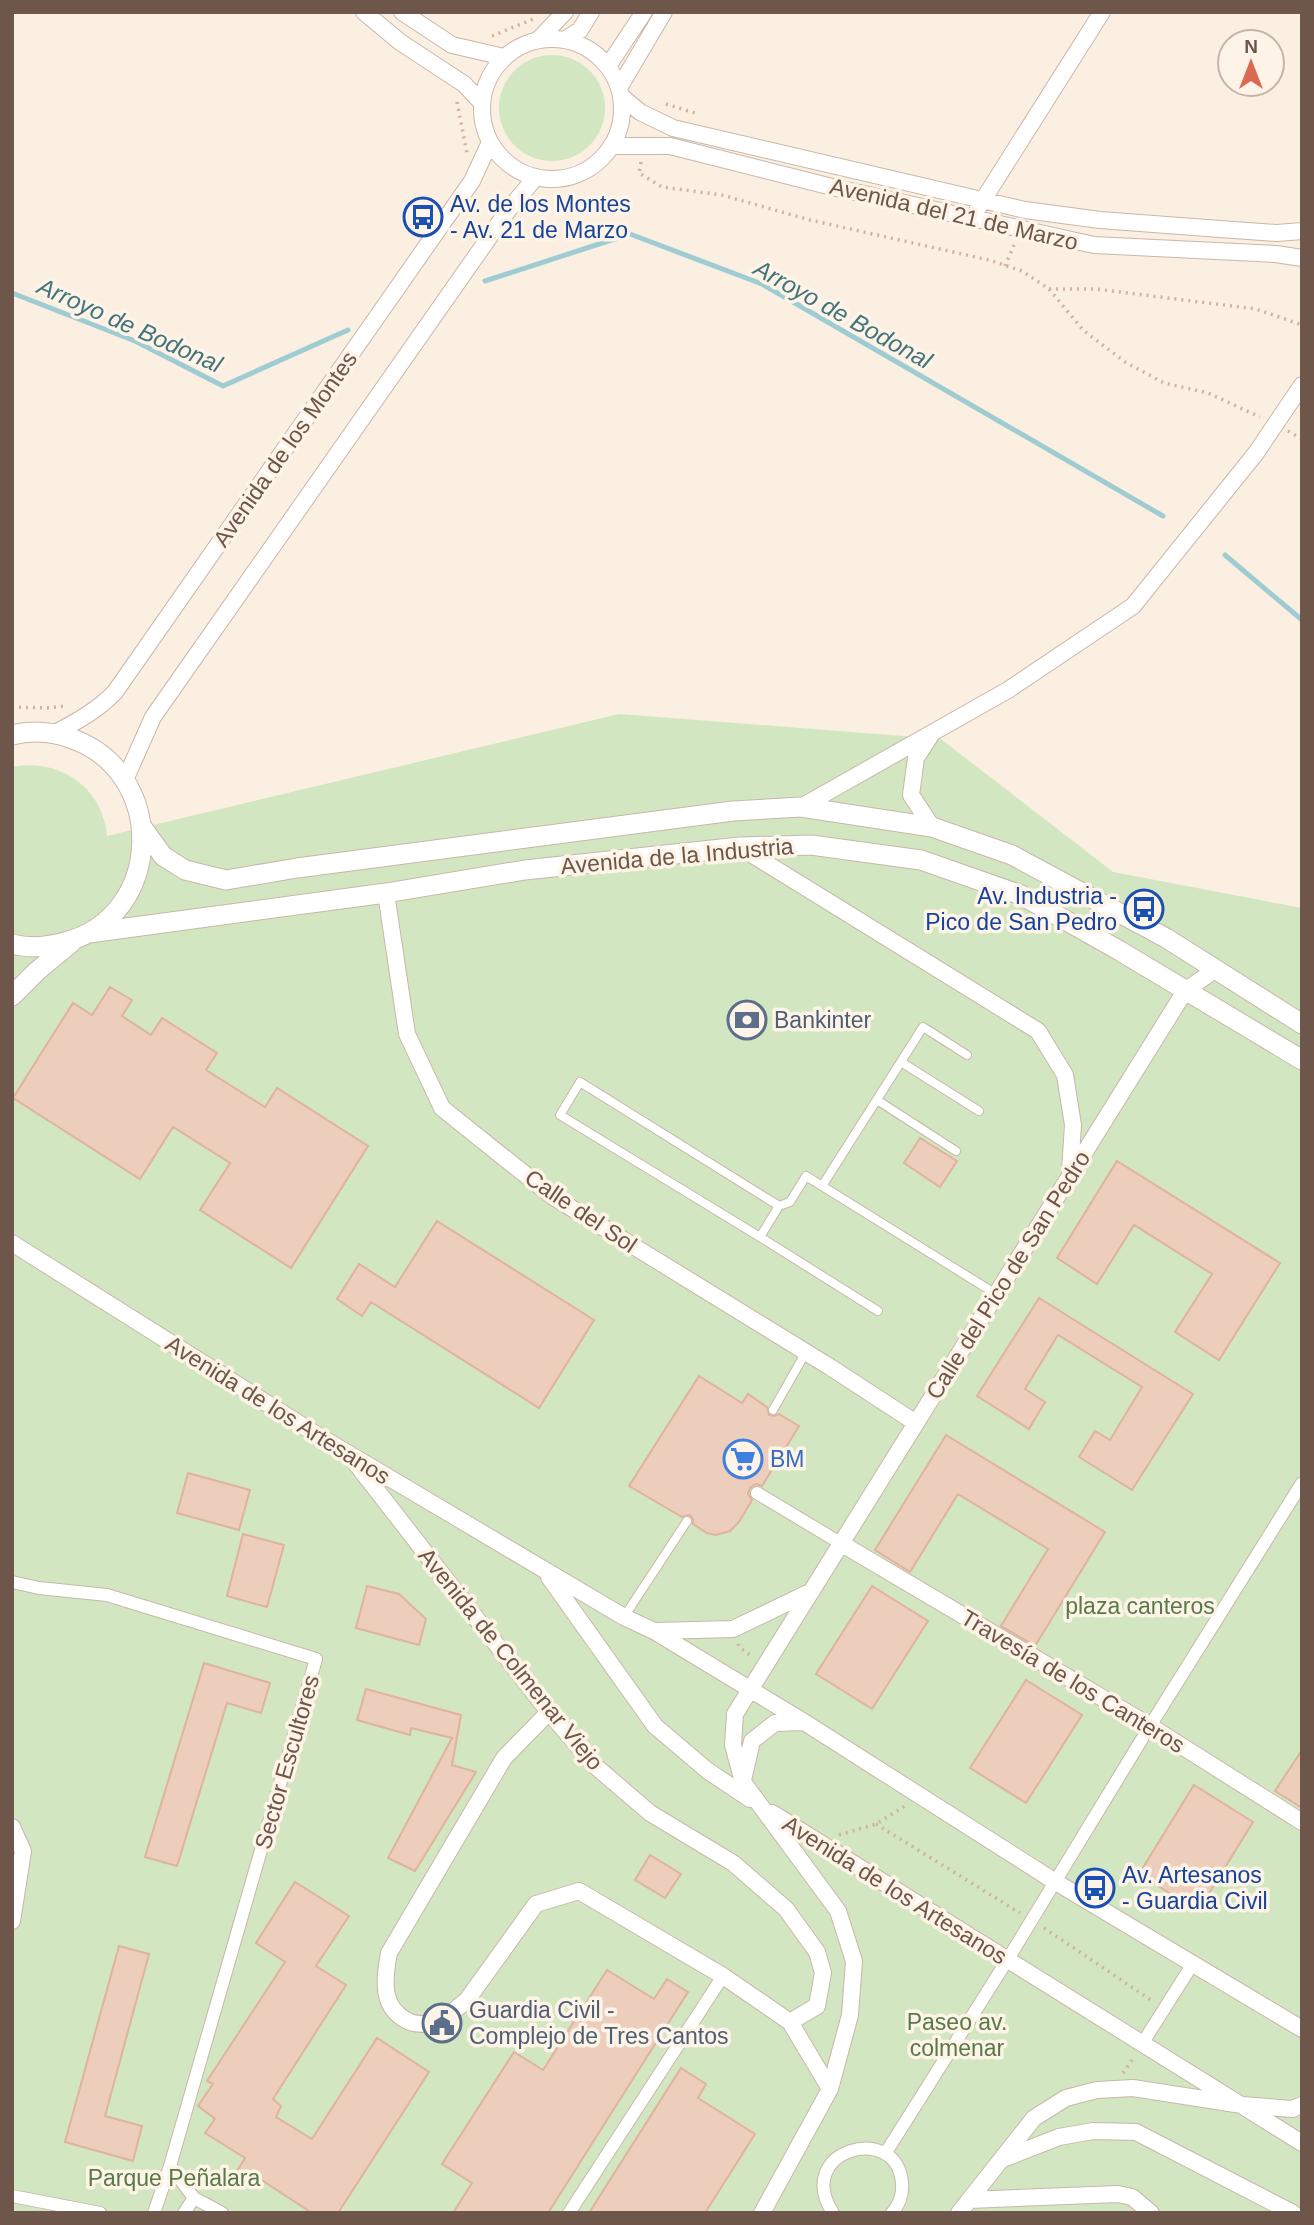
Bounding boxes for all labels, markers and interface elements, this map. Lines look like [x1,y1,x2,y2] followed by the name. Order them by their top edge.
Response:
[1216,28,1286,98] north arrow
[1244,36,1258,57] text: N
[827,173,1081,255] street label: Avenida del 21 de Marzo
[450,191,631,243] place label: Av. de los Montes - Av. 21 de Marzo
[402,196,444,238] bus stop icon: Av. de los Montes - Av. 21 de Marzo
[748,253,937,374] water label: Arroyo de Bodonal
[32,271,227,378] water label: Arroyo de Bodonal
[208,346,362,552] street label: Avenida de los Montes
[560,833,795,879] street label: Avenida de la Industria
[925,883,1117,935] place label: Av. Industria - Pico de San Pedro
[1123,888,1165,930] bus stop icon: Av. Industria - Pico de San Pedro
[726,999,768,1041] bank icon: Bankinter
[774,1007,872,1033] place label: Bankinter
[921,1146,1095,1404] street label: Calle del Pico de San Pedro
[520,1164,642,1258] street label: Calle del Sol
[161,1330,395,1490] street label: Avenida de los Artesanos
[722,1438,764,1480] supermarket icon: BM
[770,1446,805,1472] place label: BM
[413,1543,609,1775] street label: Avenida de Colmenar Viejo
[1065,1593,1215,1619] park label: plaza canteros
[957,1604,1189,1758] street label: Travesía de los Canteros
[250,1672,324,1852] street label: Sector Escultores
[778,1810,1012,1970] street label: Avenida de los Artesanos
[1122,1862,1268,1914] place label: Av. Artesanos - Guardia Civil
[1074,1867,1116,1909] bus stop icon: Av. Artesanos - Guardia Civil
[469,1997,729,2049] place label: Guardia Civil - Complejo de Tres Cantos
[421,2002,463,2044] public building icon: Guardia Civil - Complejo de Tres Cantos
[907,2009,1007,2061] park label: Paseo av. colmenar
[88,2165,261,2191] park label: Parque Peñalara

